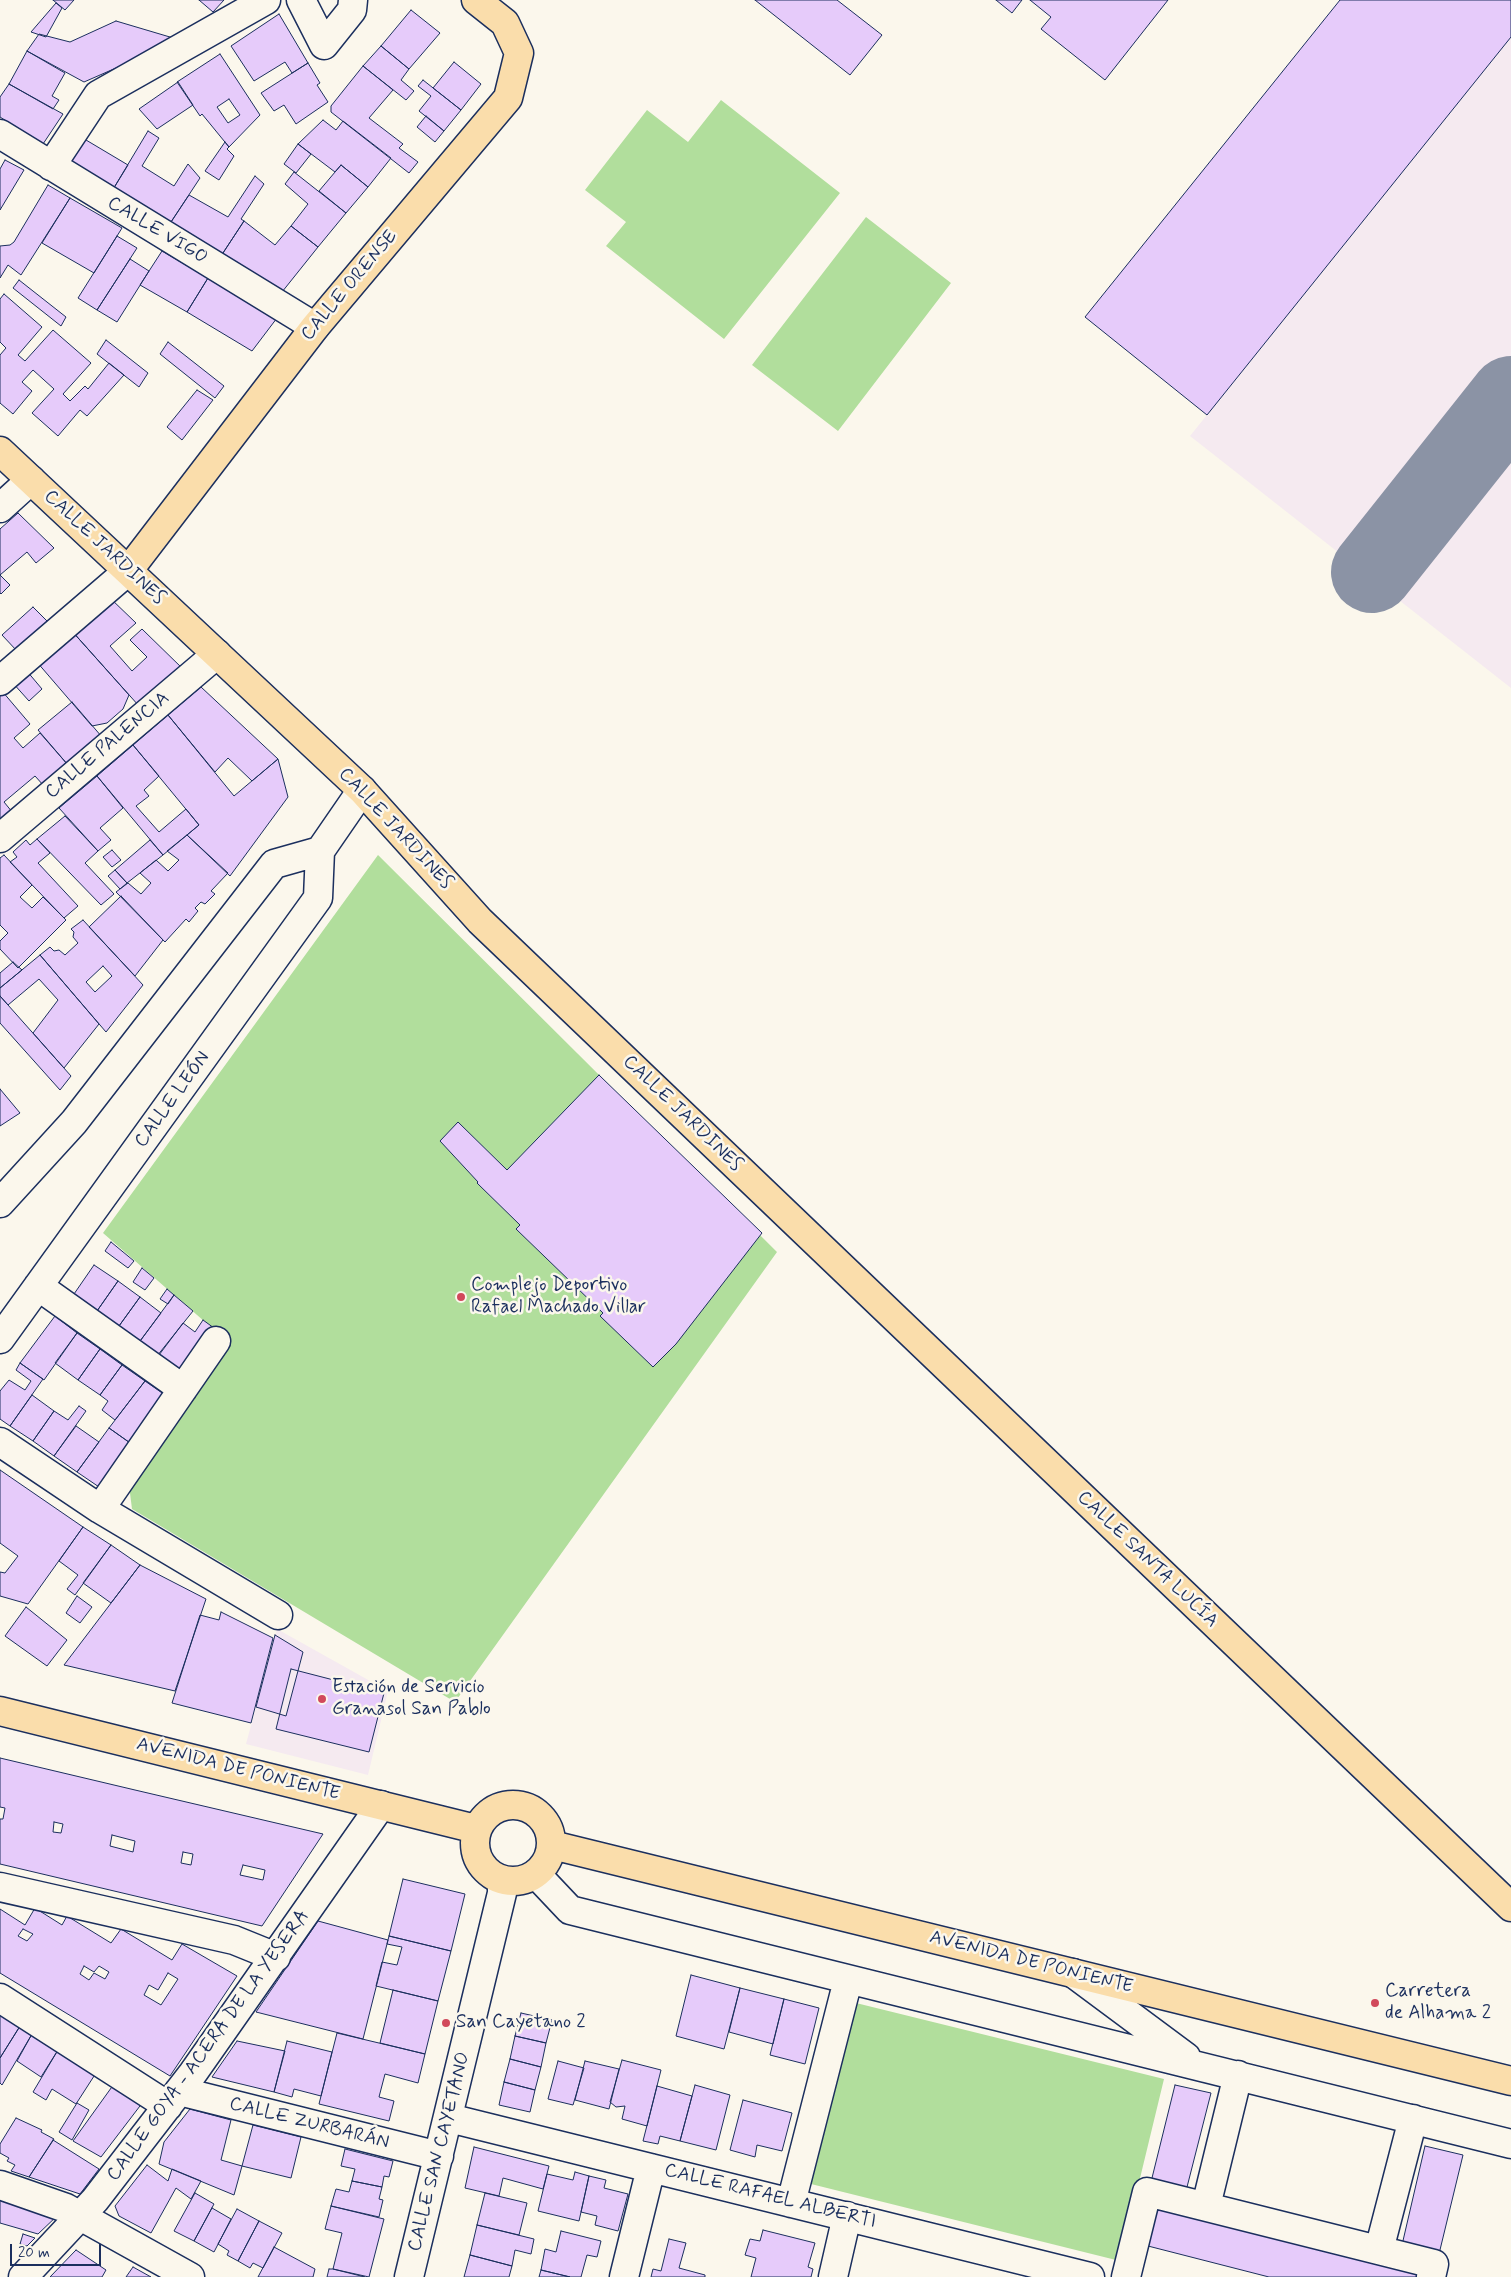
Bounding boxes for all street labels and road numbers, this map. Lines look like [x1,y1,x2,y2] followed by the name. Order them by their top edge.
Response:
[103,192,211,270] street label: CALLE VIGO
[297,226,403,346] street label: CALLE ORENSE
[38,486,170,610] street label: CALLE JARDINES
[41,687,175,805] street label: CALLE PALENCIA
[333,763,457,895] street label: CALLE JARDINES
[130,1047,216,1153] street label: CALLE LEÓN
[617,1051,747,1177] street label: CALLE JARDINES
[1072,1487,1222,1633] street label: CALLE SANTA LUCÍA
[134,1734,342,1806] street label: AVENIDA DE PONIENTE
[103,1906,315,2186] street label: CALLE GOYA - ACERA DE LA YESERA
[927,1927,1135,1999] street label: AVENIDA DE PONIENTE
[404,2050,476,2254] street label: CALLE SAN CAYETANO
[227,2093,391,2155] street label: CALLE ZURBARÁN
[662,2160,878,2234] street label: CALLE RAFAEL ALBERTI

